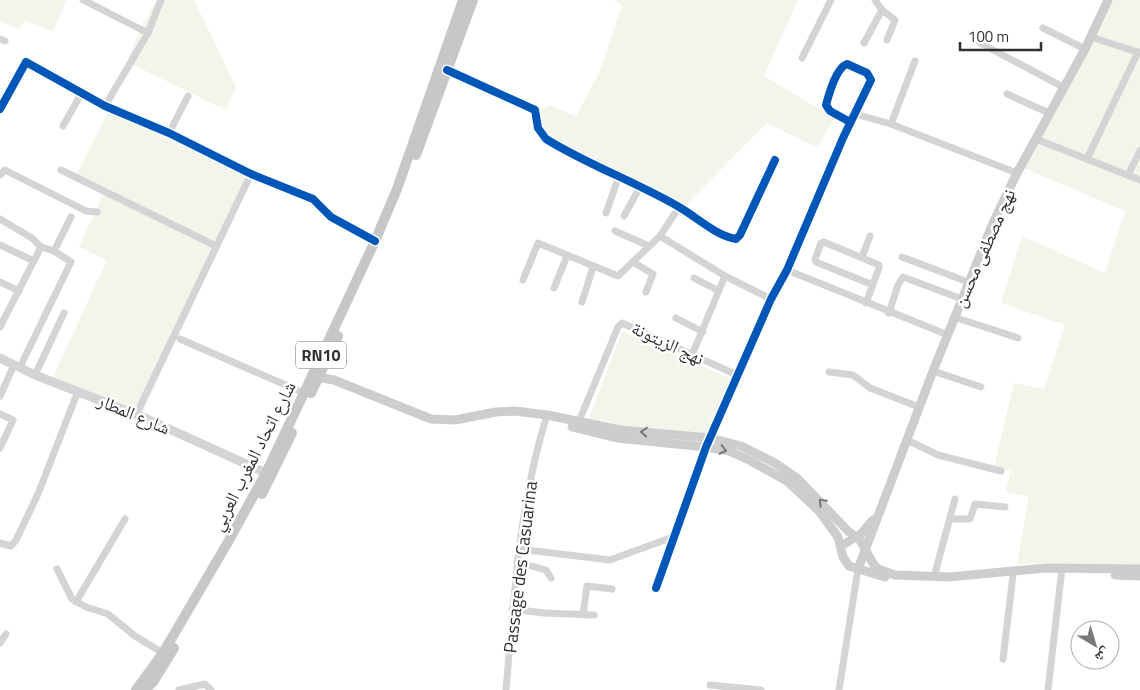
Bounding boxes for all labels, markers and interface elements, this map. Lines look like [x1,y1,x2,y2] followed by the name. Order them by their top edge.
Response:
[960,20,1041,52] scale bar
[968,25,1009,48] text: 100 m
[946,184,1022,312] street label: نهج مصطفى محسن
[627,314,709,372] street label: نهج الزيتونة
[296,342,346,368] road number: RN10
[204,376,304,536] street label: شارع اتحاد المغرب العربي
[93,386,175,441] street label: شارع المطار
[639,427,647,438] one-way arrow
[719,445,727,455] one-way arrow
[496,479,544,655] street label: Passage des Casuarina
[819,498,828,507] one-way arrow
[1070,620,1120,670] north arrow
[1091,643,1116,669] text: ش

